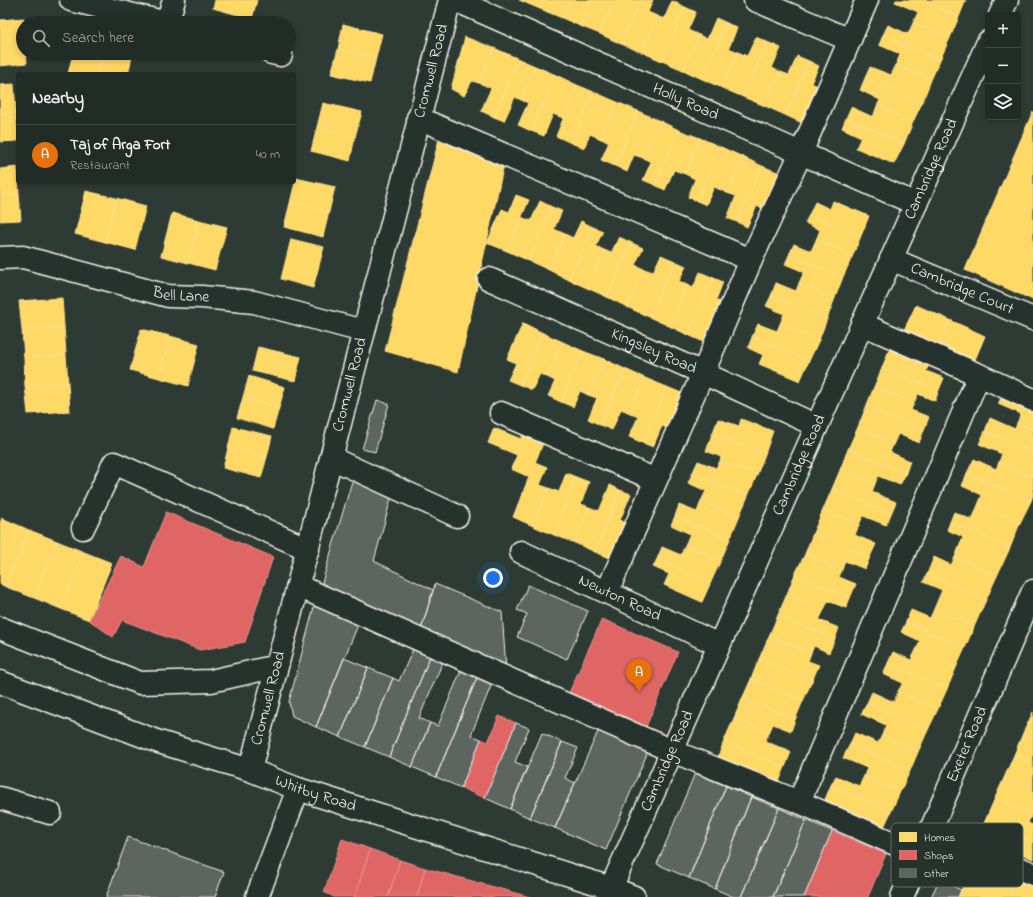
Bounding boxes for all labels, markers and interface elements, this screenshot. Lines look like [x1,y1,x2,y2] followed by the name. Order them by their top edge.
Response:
[985,12,1021,120] map controls
[985,12,1021,48] button: +
[16,16,296,60] search box
[408,22,455,121] street label: Cromwell Road
[30,27,52,49] icon: search
[62,27,134,49] text: Search here
[985,48,1021,84] button: −
[648,77,722,127] street label: Holly Road
[985,84,1021,120] button: layers
[32,86,84,111] text: Nearby
[898,115,964,224] street label: Cambridge Road
[70,134,170,156] text: Taj of Arga Fort
[41,145,49,164] text: A
[256,145,280,164] text: 40 m
[70,156,130,175] text: Restaurant
[907,256,1018,322] street label: Cambridge Court
[149,280,211,310] street label: Bell Lane
[607,322,701,381] street label: Kingsley Road
[326,335,374,434] street label: Cromwell Road
[766,411,832,519] street label: Cambridge Road
[483,568,503,588] your location
[574,569,665,628] street label: Newton Road
[245,649,292,748] street label: Cromwell Road
[626,659,652,692] pin: A
[940,703,994,786] street label: Exeter Road
[635,707,701,815] street label: Cambridge Road
[271,769,359,819] street label: Whitby Road
[891,823,1023,887] legend
[924,830,956,846] text: Homes
[924,848,954,864] text: Shops
[924,866,949,882] text: Other

